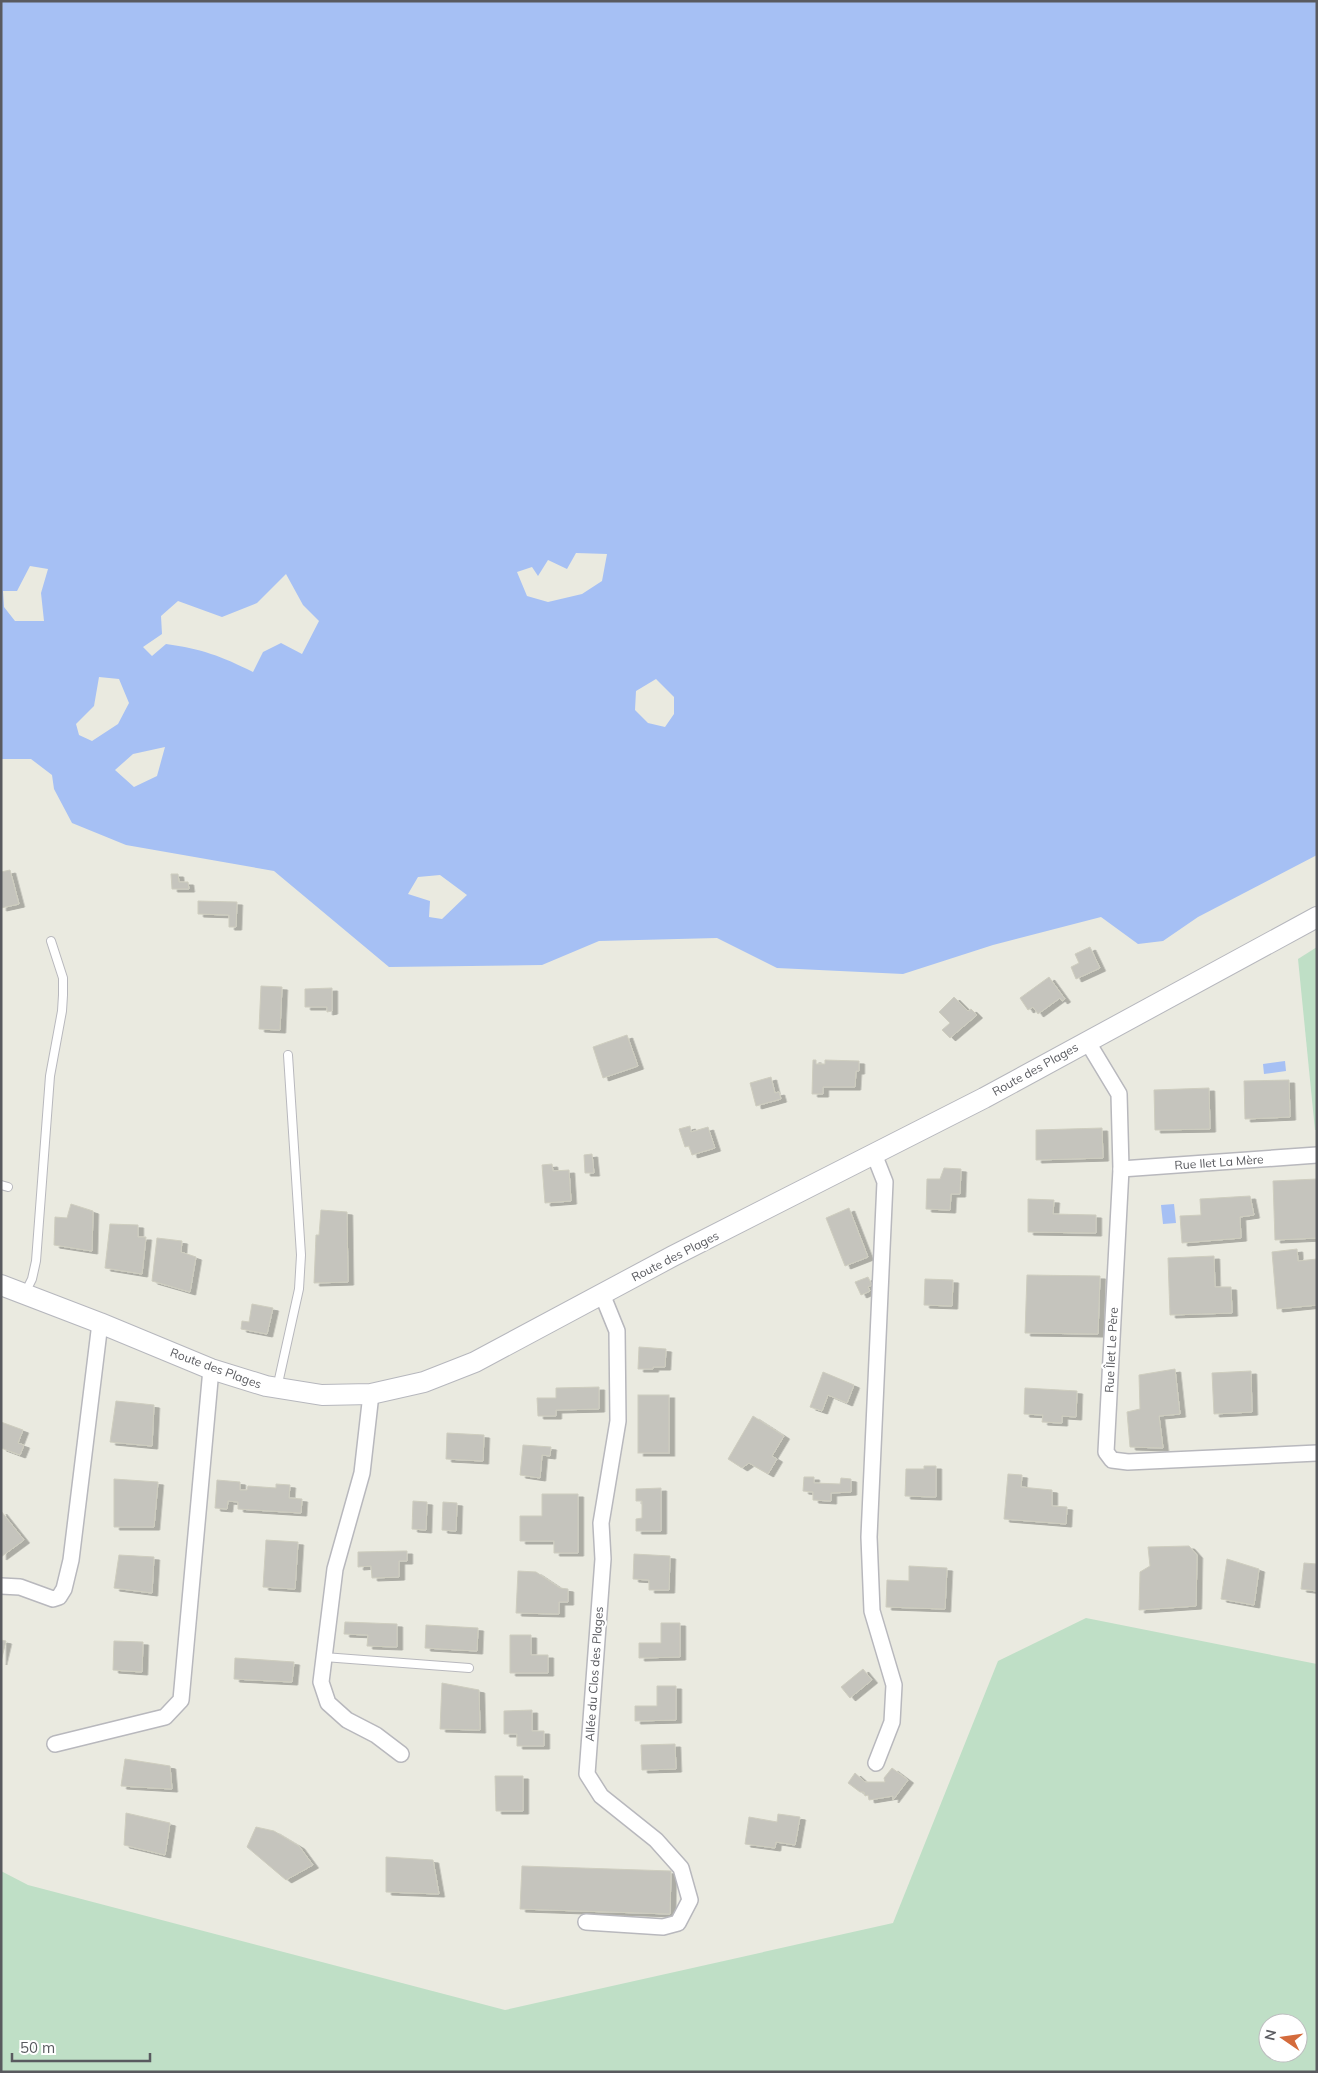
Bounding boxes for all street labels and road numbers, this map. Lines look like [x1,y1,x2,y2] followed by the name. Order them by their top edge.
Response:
[989,1039,1081,1099] street label: Route des Plages
[1174,1151,1264,1173] street label: Rue Ilet La Mère
[629,1227,721,1285] street label: Route des Plages
[1101,1307,1121,1393] street label: Rue Îlet Le Père
[168,1345,264,1392] street label: Route des Plages
[582,1606,606,1742] street label: Allée du Clos des Plages

